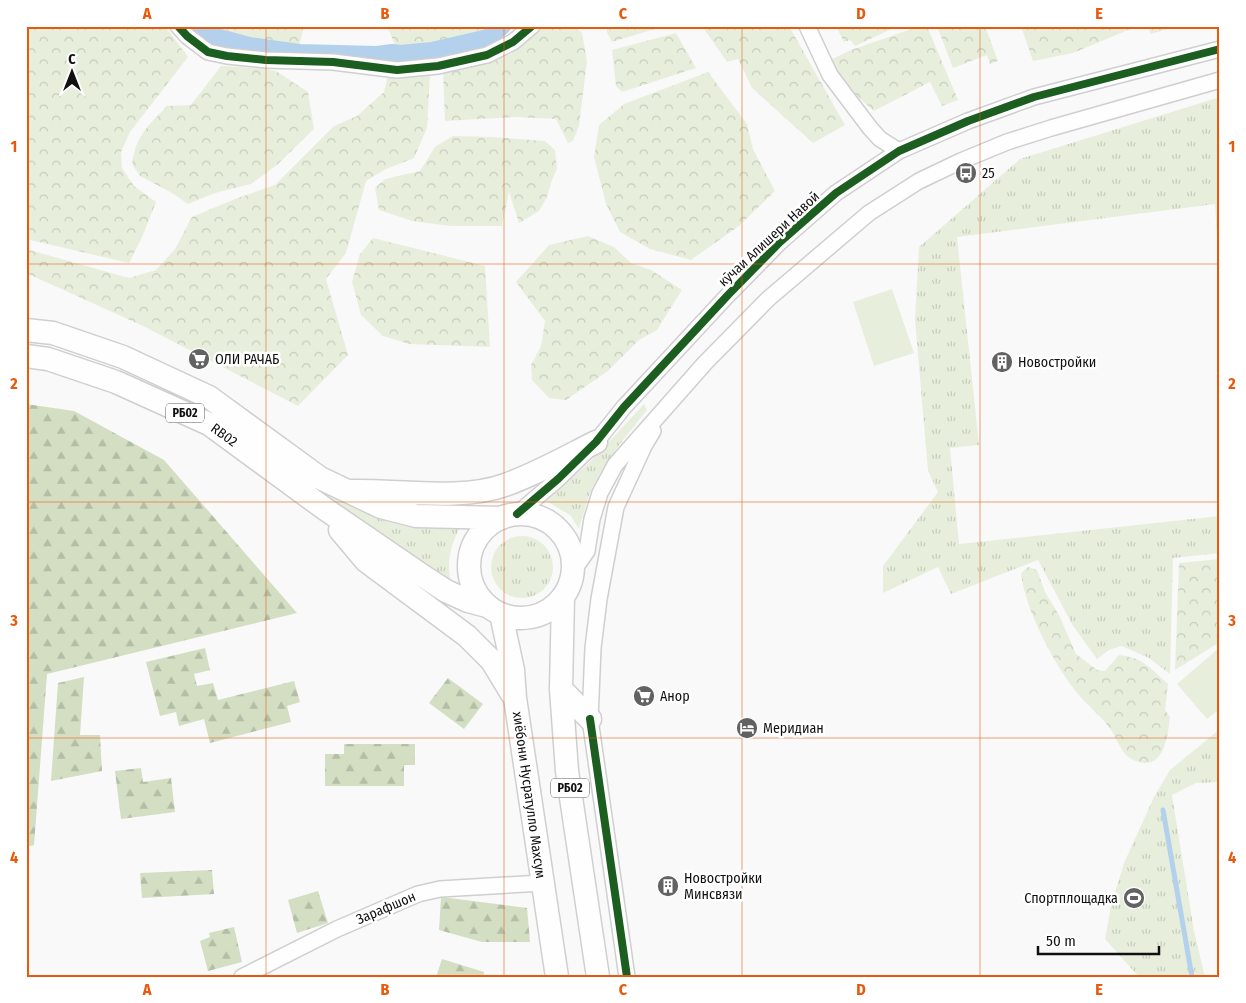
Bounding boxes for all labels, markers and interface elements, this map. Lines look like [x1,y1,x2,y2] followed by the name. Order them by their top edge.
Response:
[142,4,152,23] text: A
[381,4,390,23] text: B
[619,4,628,23] text: C
[856,4,866,23] text: D
[1095,4,1103,23] text: E
[48,48,98,98] north arrow
[68,51,76,68] text: С
[11,137,17,156] text: 1
[1229,137,1235,156] text: 1
[954,161,978,185] bus stop icon: 25
[982,165,995,182] place label: 25
[715,188,823,290] street label: кӯчаи Алишери Навоӣ
[187,347,211,371] supermarket icon: ОЛИ РАЧАБ
[990,350,1014,374] building icon: Новостройки
[215,351,279,368] place label: ОЛИ РАЧАБ
[1018,354,1096,371] place label: Новостройки
[9,374,18,393] text: 2
[1227,374,1236,393] text: 2
[166,403,204,422] road number: РБ02
[207,420,241,450] street label: RB02
[9,611,18,630] text: 3
[1227,611,1236,630] text: 3
[632,684,656,708] supermarket icon: Анор
[660,688,690,705] place label: Анор
[509,710,549,880] street label: хиёбони Нусратулло Махсум
[735,716,759,740] hotel icon: Меридиан
[763,720,824,737] place label: Меридиан
[551,778,589,798] road number: РБ02
[10,848,18,867] text: 4
[1228,848,1236,867] text: 4
[684,870,762,903] place label: Новостройки Минсвязи
[656,874,680,898] building icon: Новостройки Минсвязи
[1122,886,1146,910] sports icon: Спортплощадка
[354,888,418,928] street label: Зарафшон
[1024,890,1118,907] place label: Спортплощадка
[1038,923,1160,955] scale bar
[1046,932,1076,950] text: 50 m
[142,980,152,999] text: A
[381,980,390,999] text: B
[619,980,628,999] text: C
[856,980,866,999] text: D
[1095,980,1103,999] text: E

